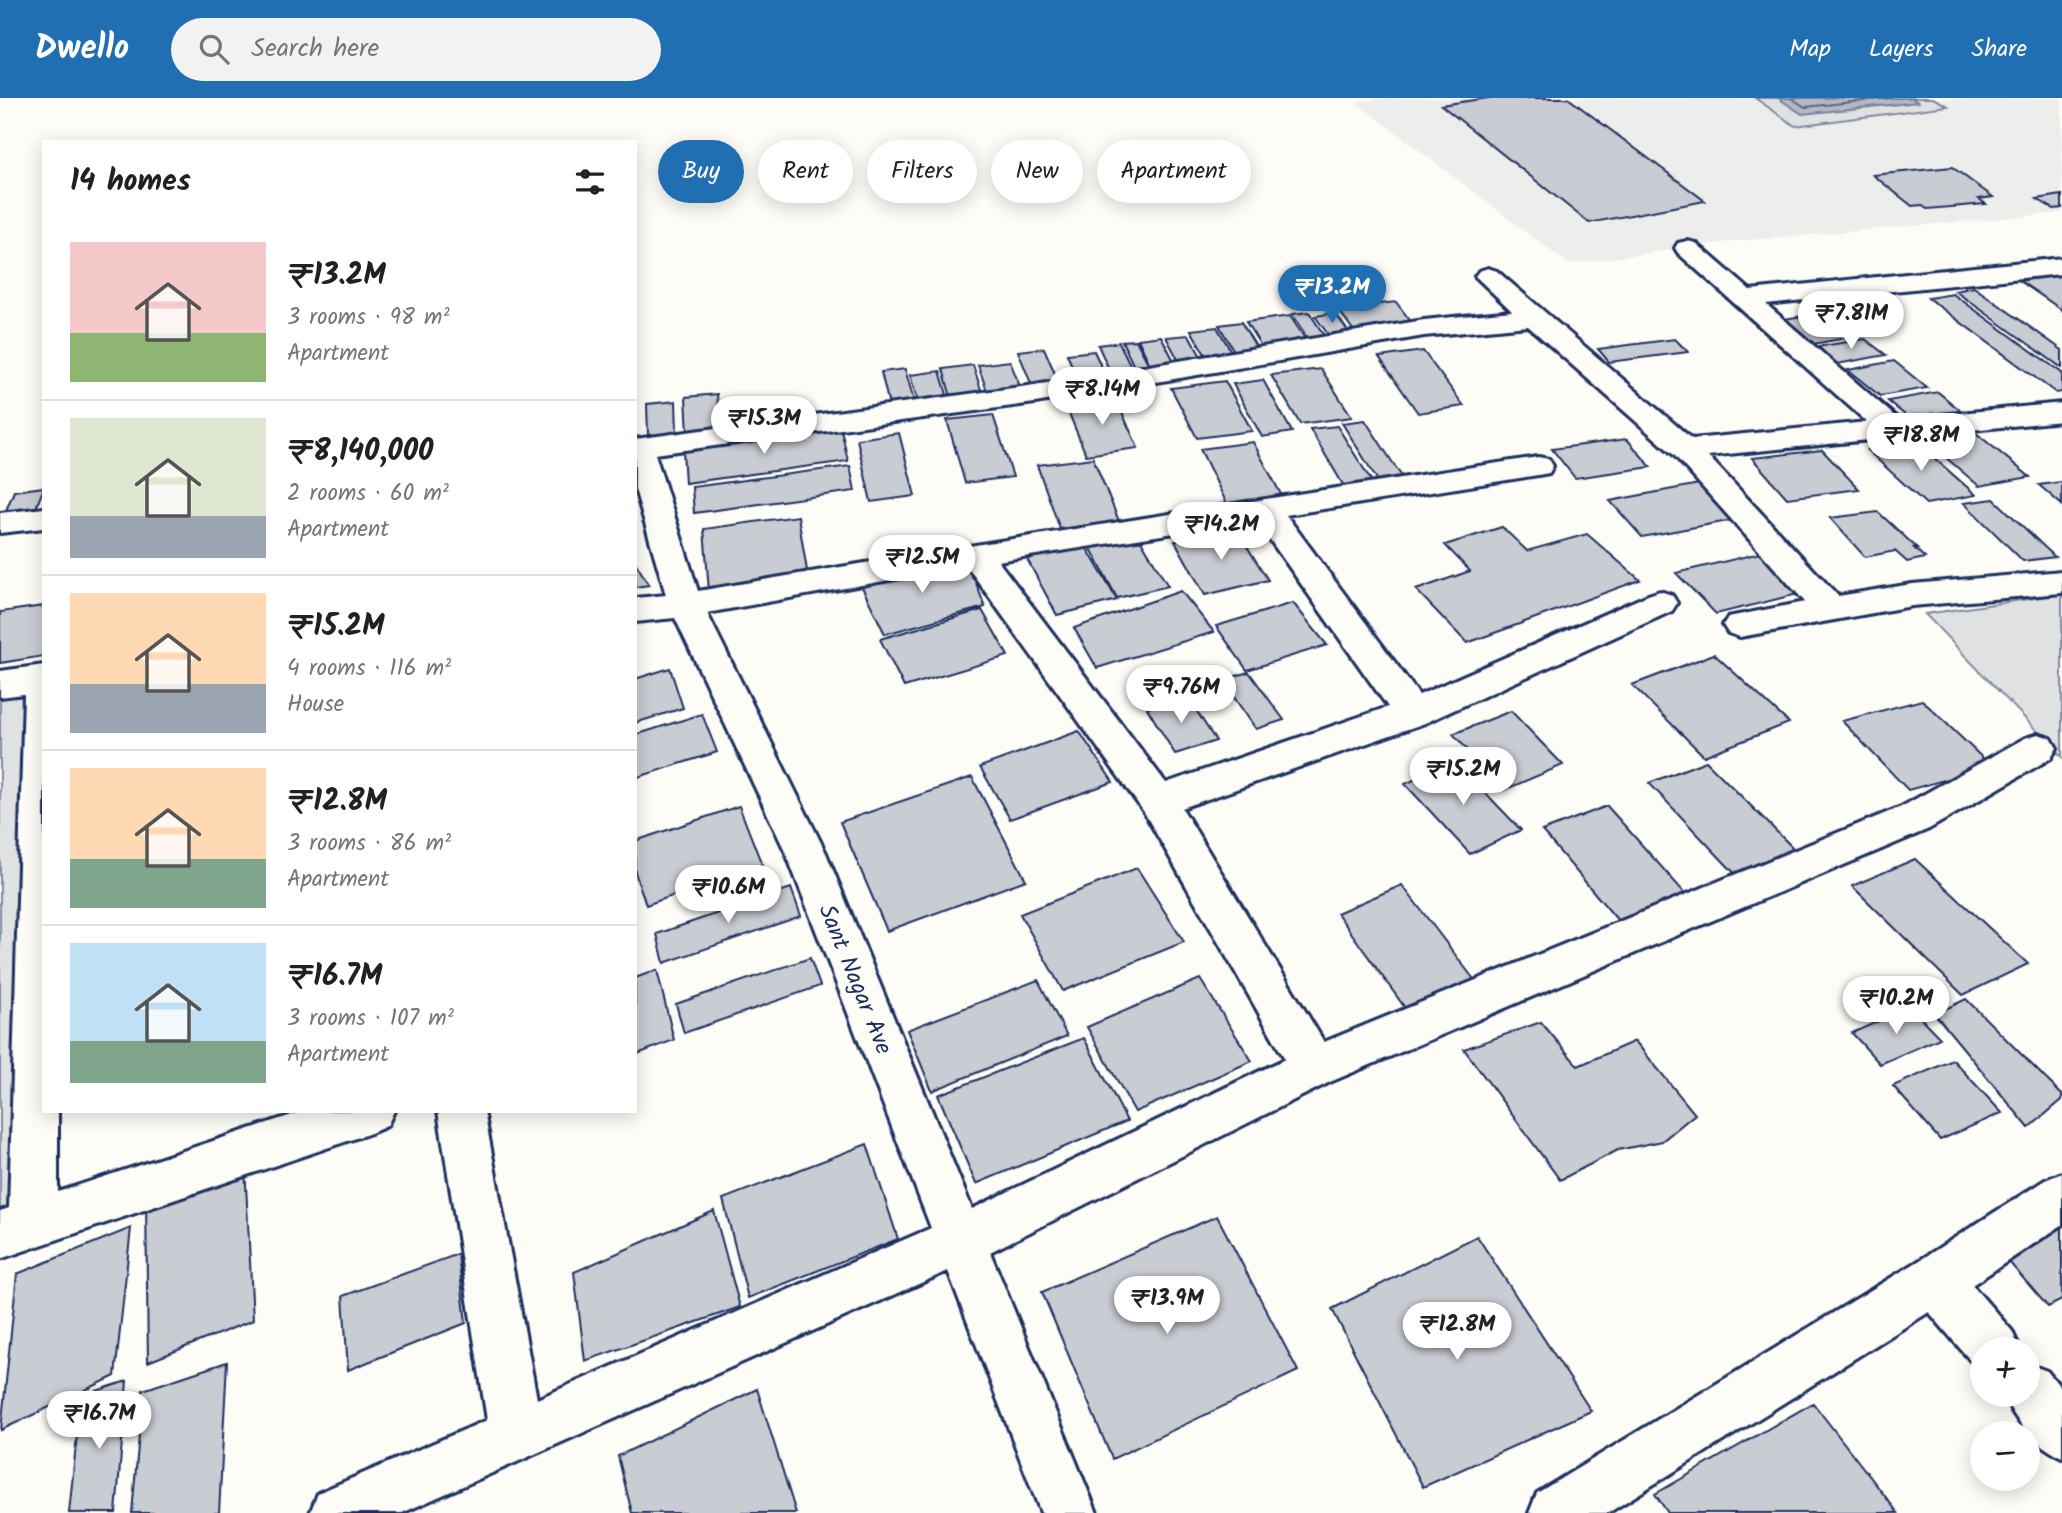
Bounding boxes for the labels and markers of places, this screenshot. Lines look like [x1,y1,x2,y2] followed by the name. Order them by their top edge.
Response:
[1275,266,1389,325] pin: ₹13.2M
[1794,292,1908,351] pin: ₹7.81M
[1045,368,1159,427] pin: ₹8.14M
[707,396,821,456] pin: ₹15.3M
[1864,414,1978,473] pin: ₹18.8M
[1164,503,1278,562] pin: ₹14.2M
[865,536,979,595] pin: ₹12.5M
[1124,666,1238,725] pin: ₹9.76M
[1406,748,1520,807] pin: ₹15.2M
[671,866,785,925] pin: ₹10.6M
[1839,976,1953,1036] pin: ₹10.2M
[1110,1276,1224,1336] pin: ₹13.9M
[1400,1302,1514,1362] pin: ₹12.8M
[42,1392,156,1451] pin: ₹16.7M

